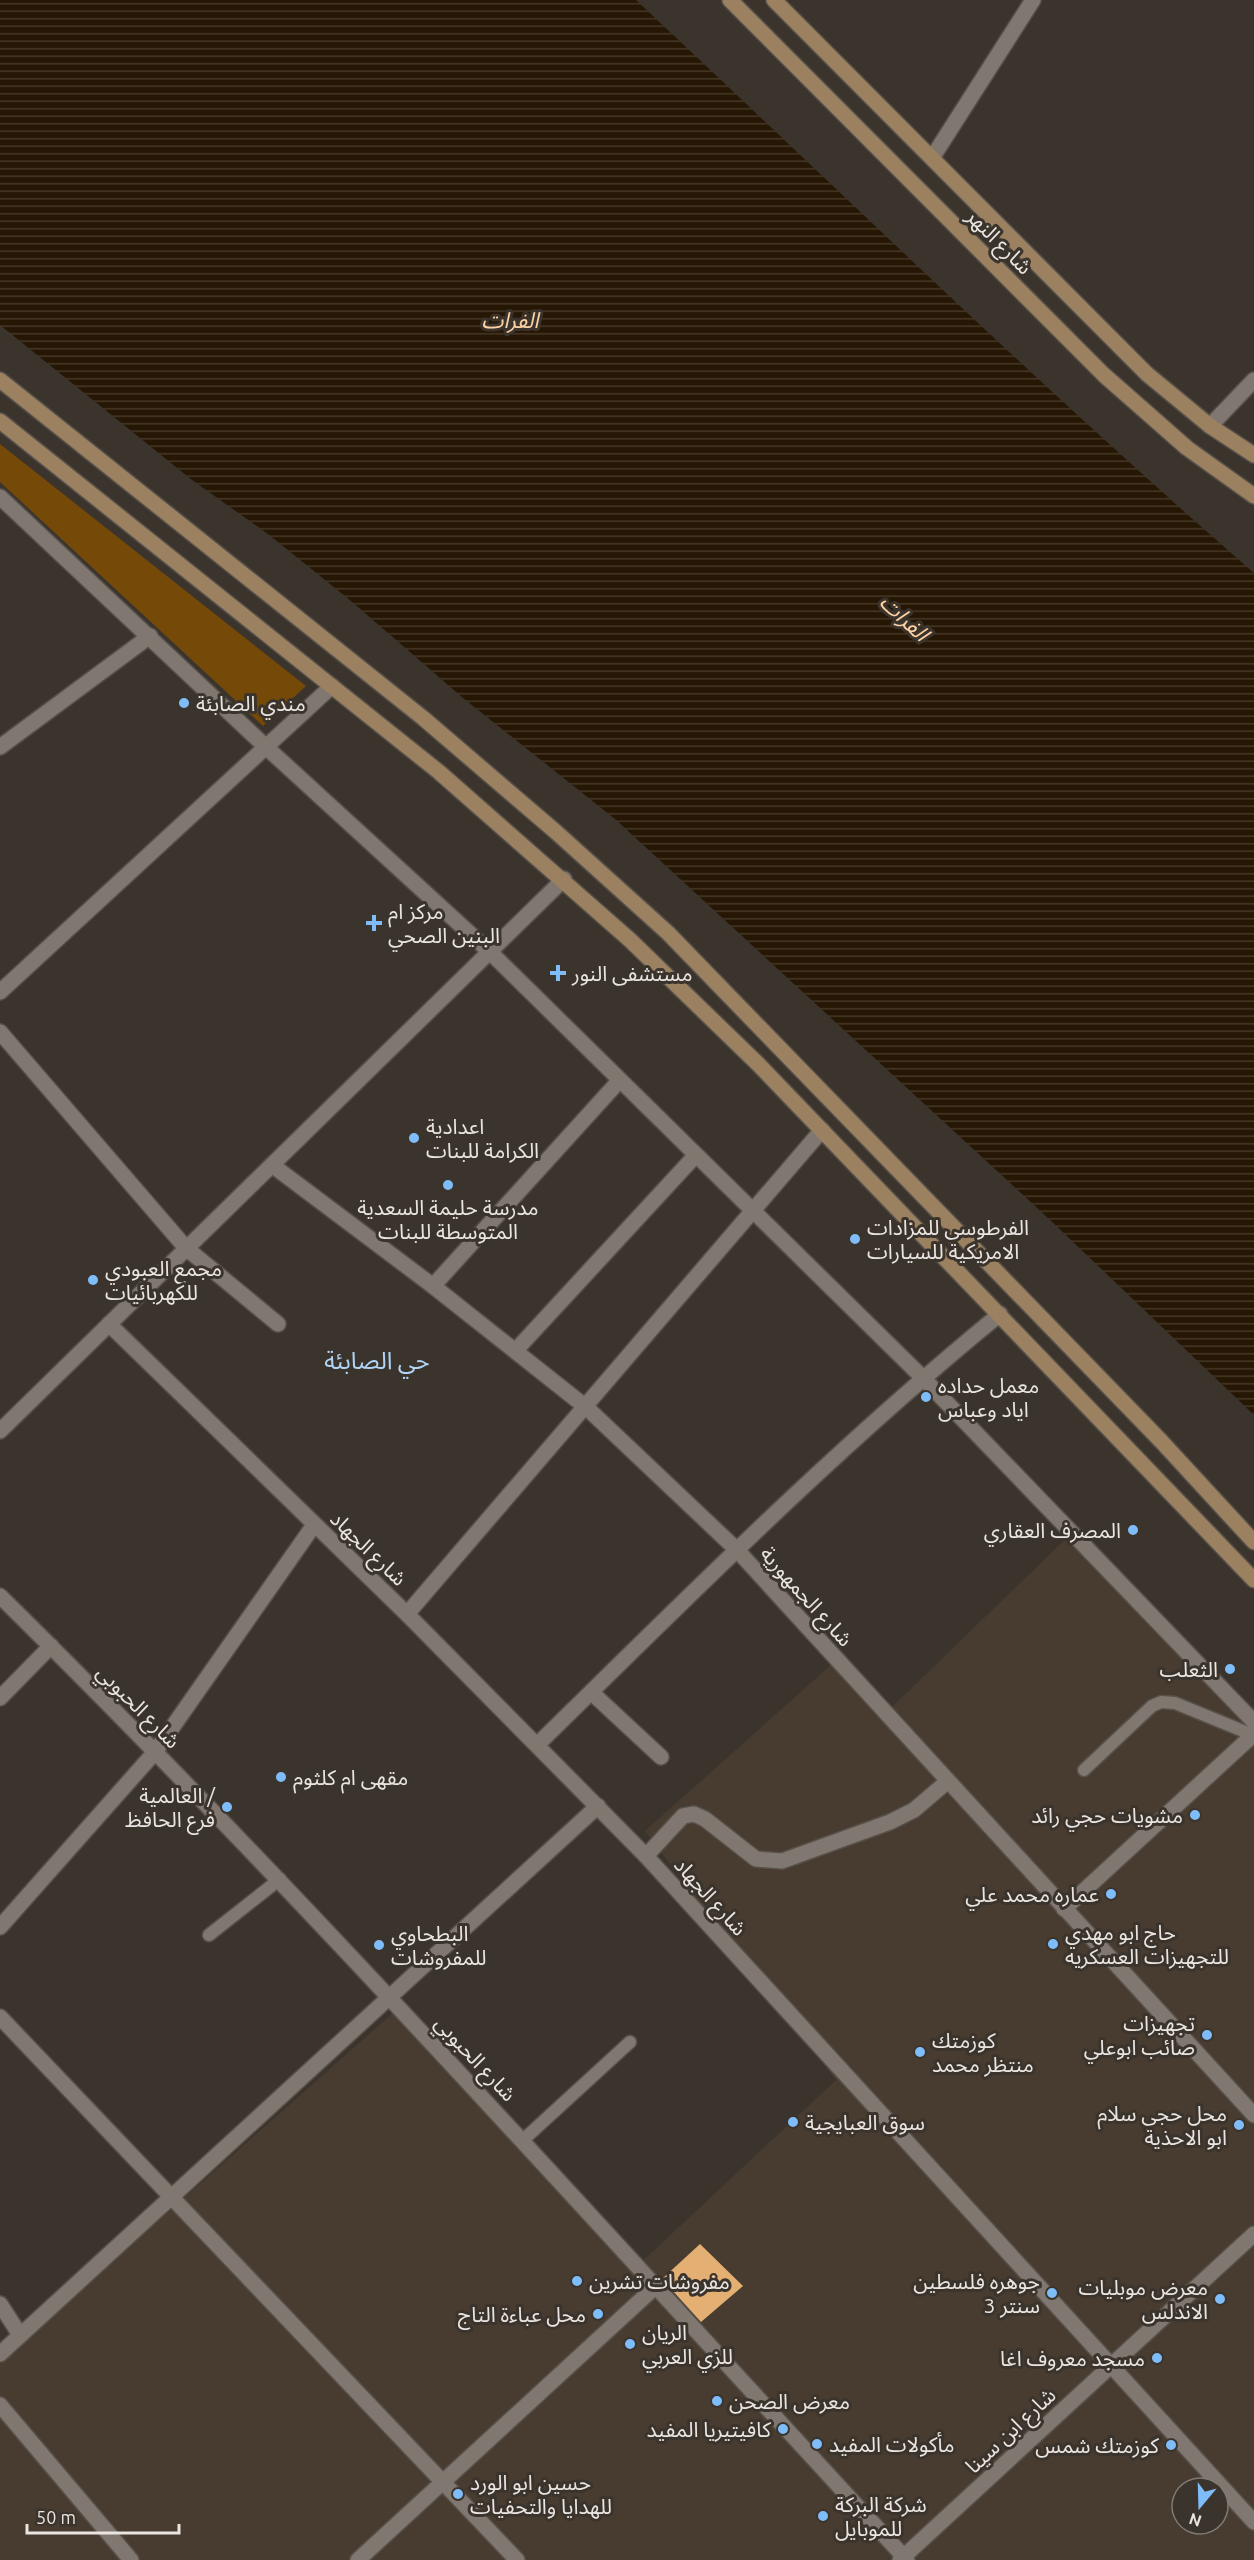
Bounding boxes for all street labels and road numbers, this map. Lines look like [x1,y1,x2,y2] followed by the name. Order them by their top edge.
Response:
[959,203,1038,281] street label: شارع النهر
[323,1506,412,1593] street label: شارع الجهاد
[753,1541,858,1653] street label: شارع الجمهورية
[89,1659,186,1756] street label: شارع الحبوبي
[667,1852,752,1943] street label: شارع الجهاد
[427,2010,522,2109] street label: شارع الحبوبي
[960,2382,1063,2481] street label: شارع ابن سينا

